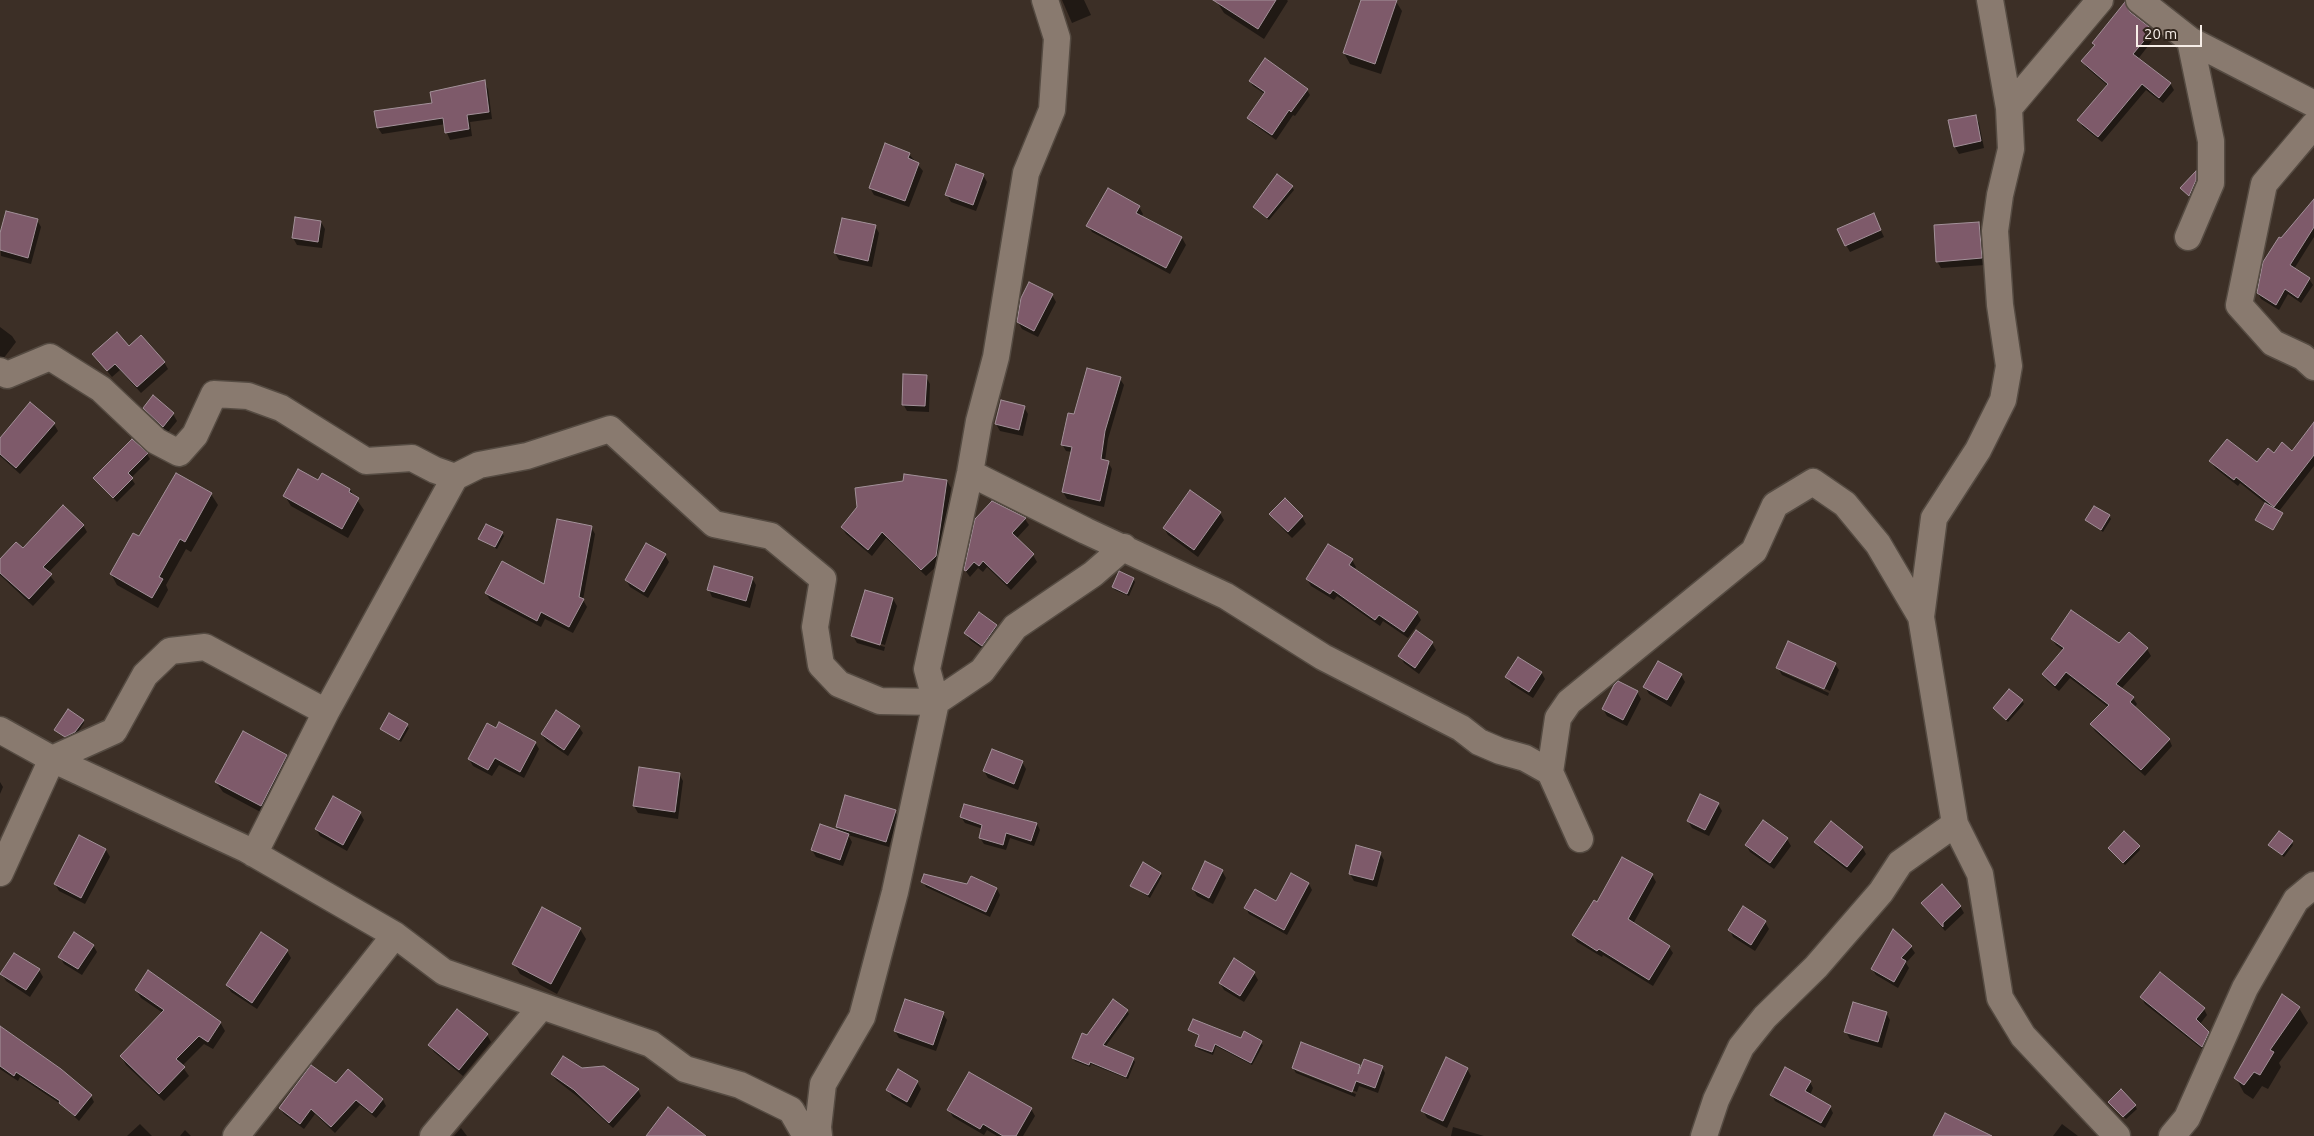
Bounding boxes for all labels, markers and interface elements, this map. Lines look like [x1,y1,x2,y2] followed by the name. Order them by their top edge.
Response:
[2139,15,2205,47] scale bar
[2144,25,2177,42] text: 20 m

